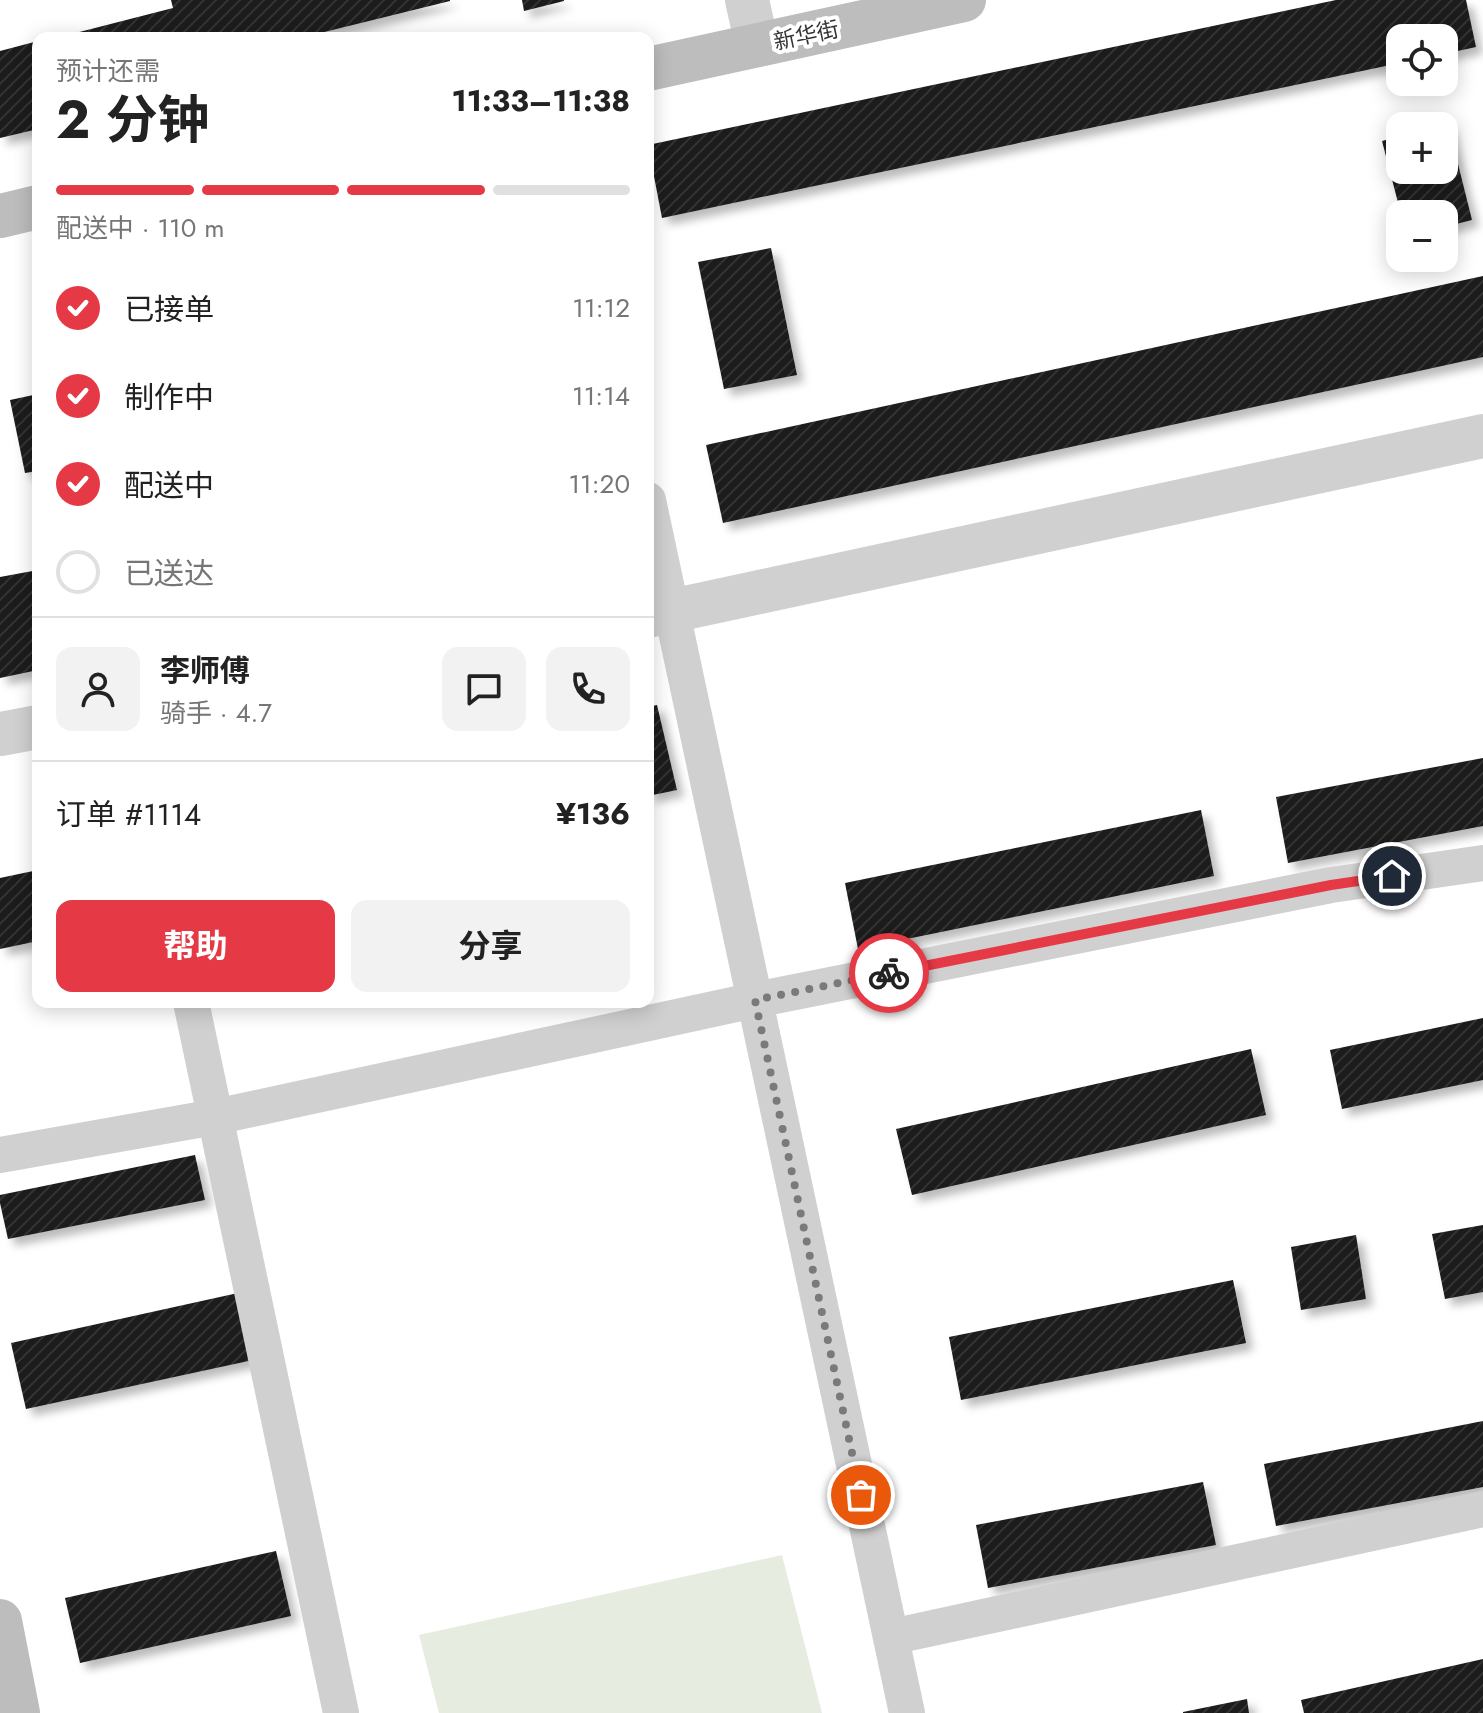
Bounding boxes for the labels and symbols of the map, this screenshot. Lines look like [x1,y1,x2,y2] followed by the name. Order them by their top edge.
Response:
[770,12,842,58] street label: 新华街
[1358,842,1426,910] pin
[849,933,929,1013] courier
[827,1461,895,1529] pin

